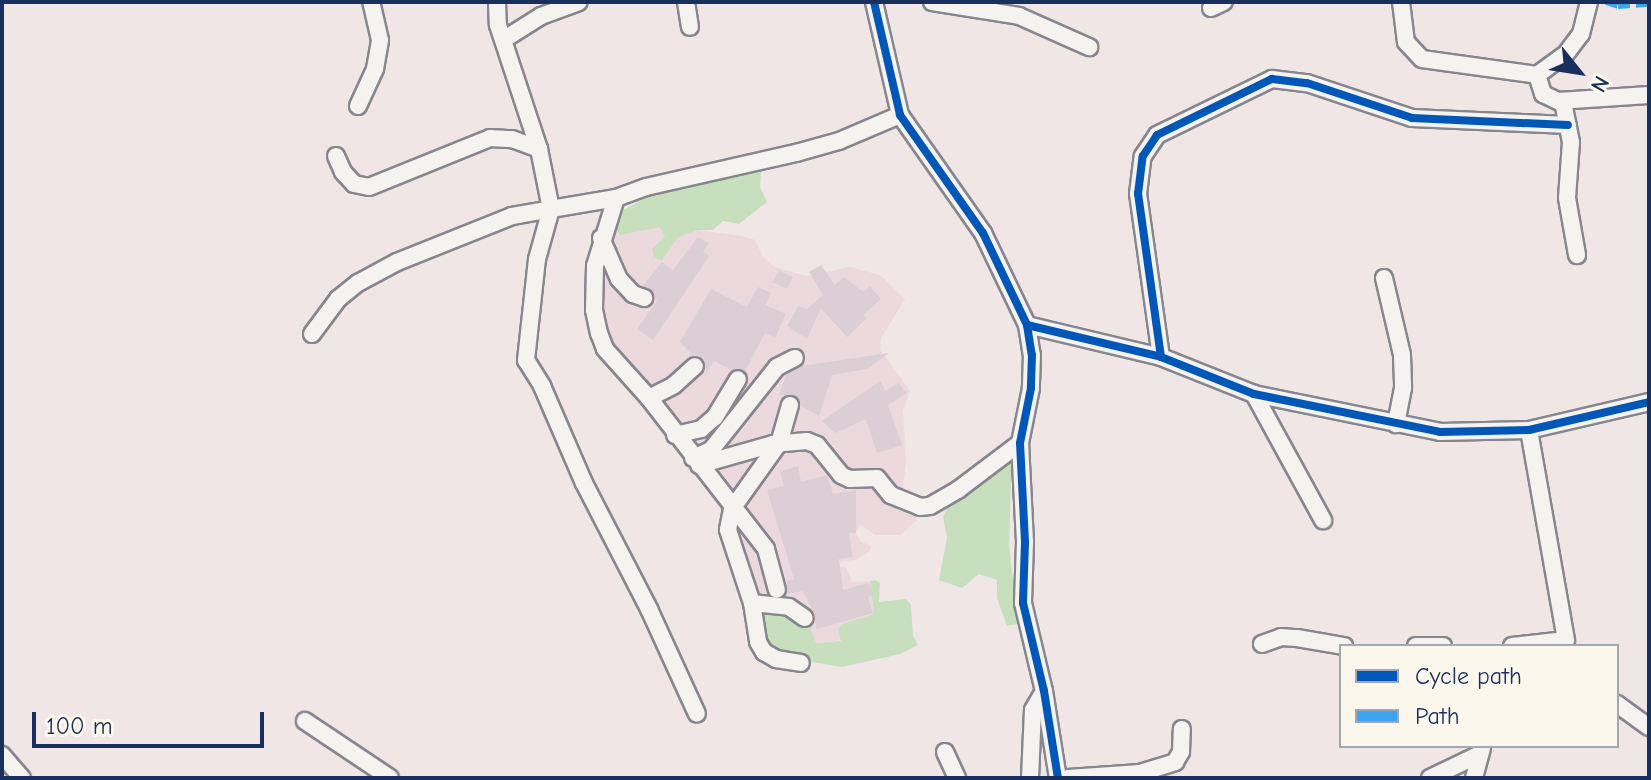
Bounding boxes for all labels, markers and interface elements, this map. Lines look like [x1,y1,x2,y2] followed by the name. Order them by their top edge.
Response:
[1539,32,1619,112] north arrow
[1585,71,1615,97] text: N
[1339,644,1619,748] legend
[1415,662,1522,690] text: Cycle path
[36,696,268,746] scale bar
[1415,702,1460,730] text: Path
[46,712,113,740] text: 100 m

